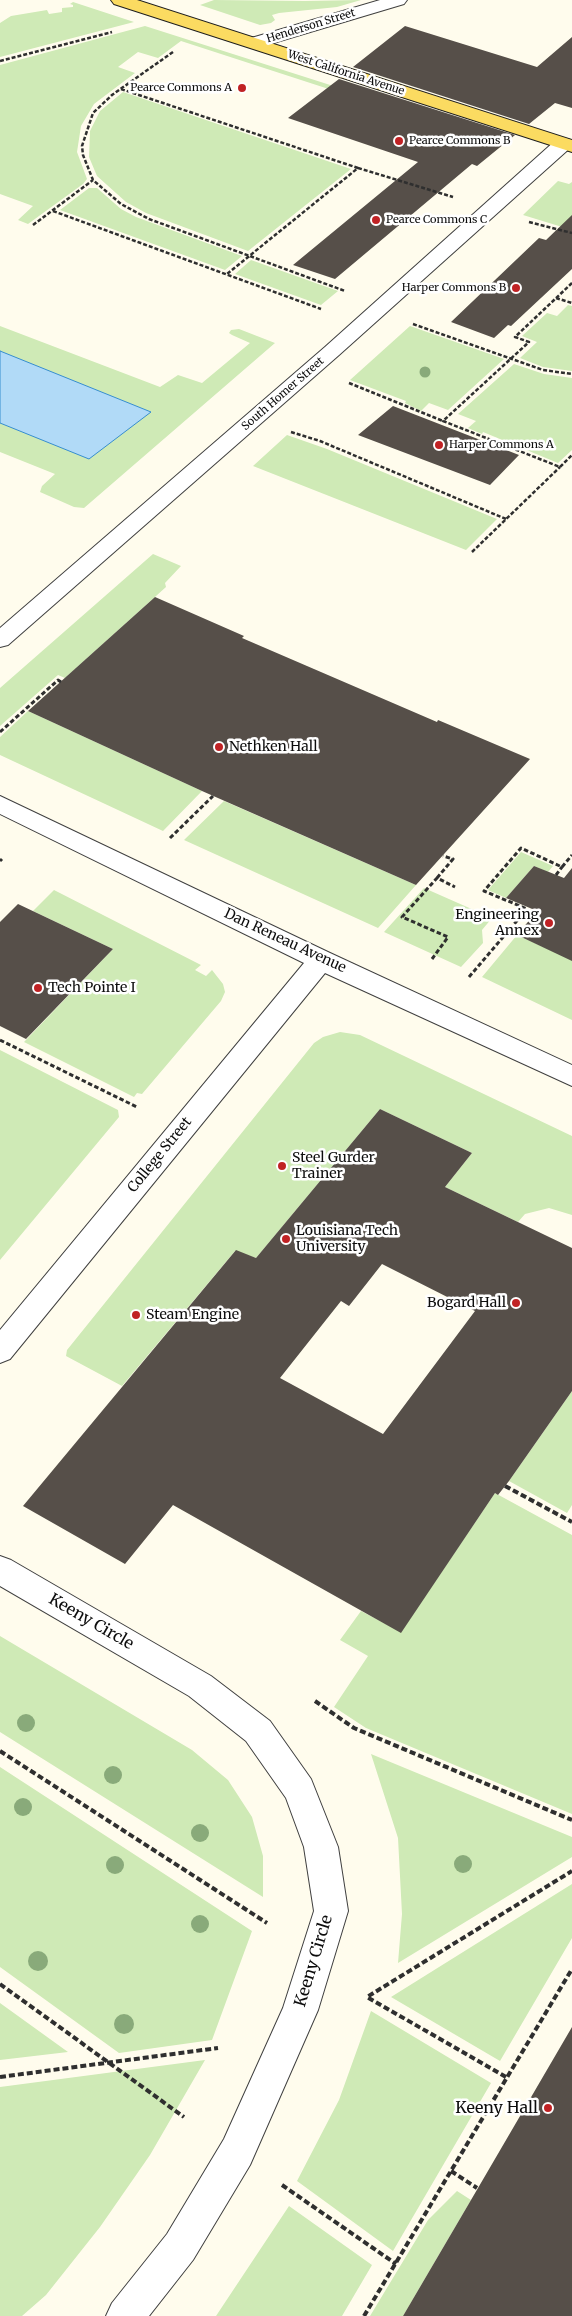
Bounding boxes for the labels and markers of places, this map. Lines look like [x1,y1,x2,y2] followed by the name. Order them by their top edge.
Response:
[130,81,232,95] place label: Pearce Commons A
[236,82,248,94] marker: Pearce Commons A
[409,134,510,148] place label: Pearce Commons B
[393,135,405,147] marker: Pearce Commons B
[386,213,487,227] place label: Pearce Commons C
[370,214,382,226] marker: Pearce Commons C
[402,281,506,295] place label: Harper Commons B
[510,282,522,294] marker: Harper Commons B
[449,438,554,452] place label: Harper Commons A
[433,439,445,451] marker: Harper Commons A
[229,739,317,755] place label: Nethken Hall
[213,741,225,753] marker: Nethken Hall
[455,907,539,940] place label: Engineering Annex
[543,917,555,929] marker: Engineering Annex
[48,980,136,996] place label: Tech Pointe I
[32,982,44,994] marker: Tech Pointe I
[292,1150,375,1182] place label: Steel Gurder Trainer
[276,1160,288,1172] marker: Steel Gurder Trainer
[296,1223,398,1256] place label: Louisiana Tech University
[280,1233,292,1245] marker: Louisiana Tech University
[427,1295,506,1311] place label: Bogard Hall
[510,1297,522,1309] marker: Bogard Hall
[146,1307,239,1323] place label: Steam Engine
[130,1309,142,1321] marker: Steam Engine
[455,2098,538,2118] place label: Keeny Hall
[542,2102,554,2114] marker: Keeny Hall

